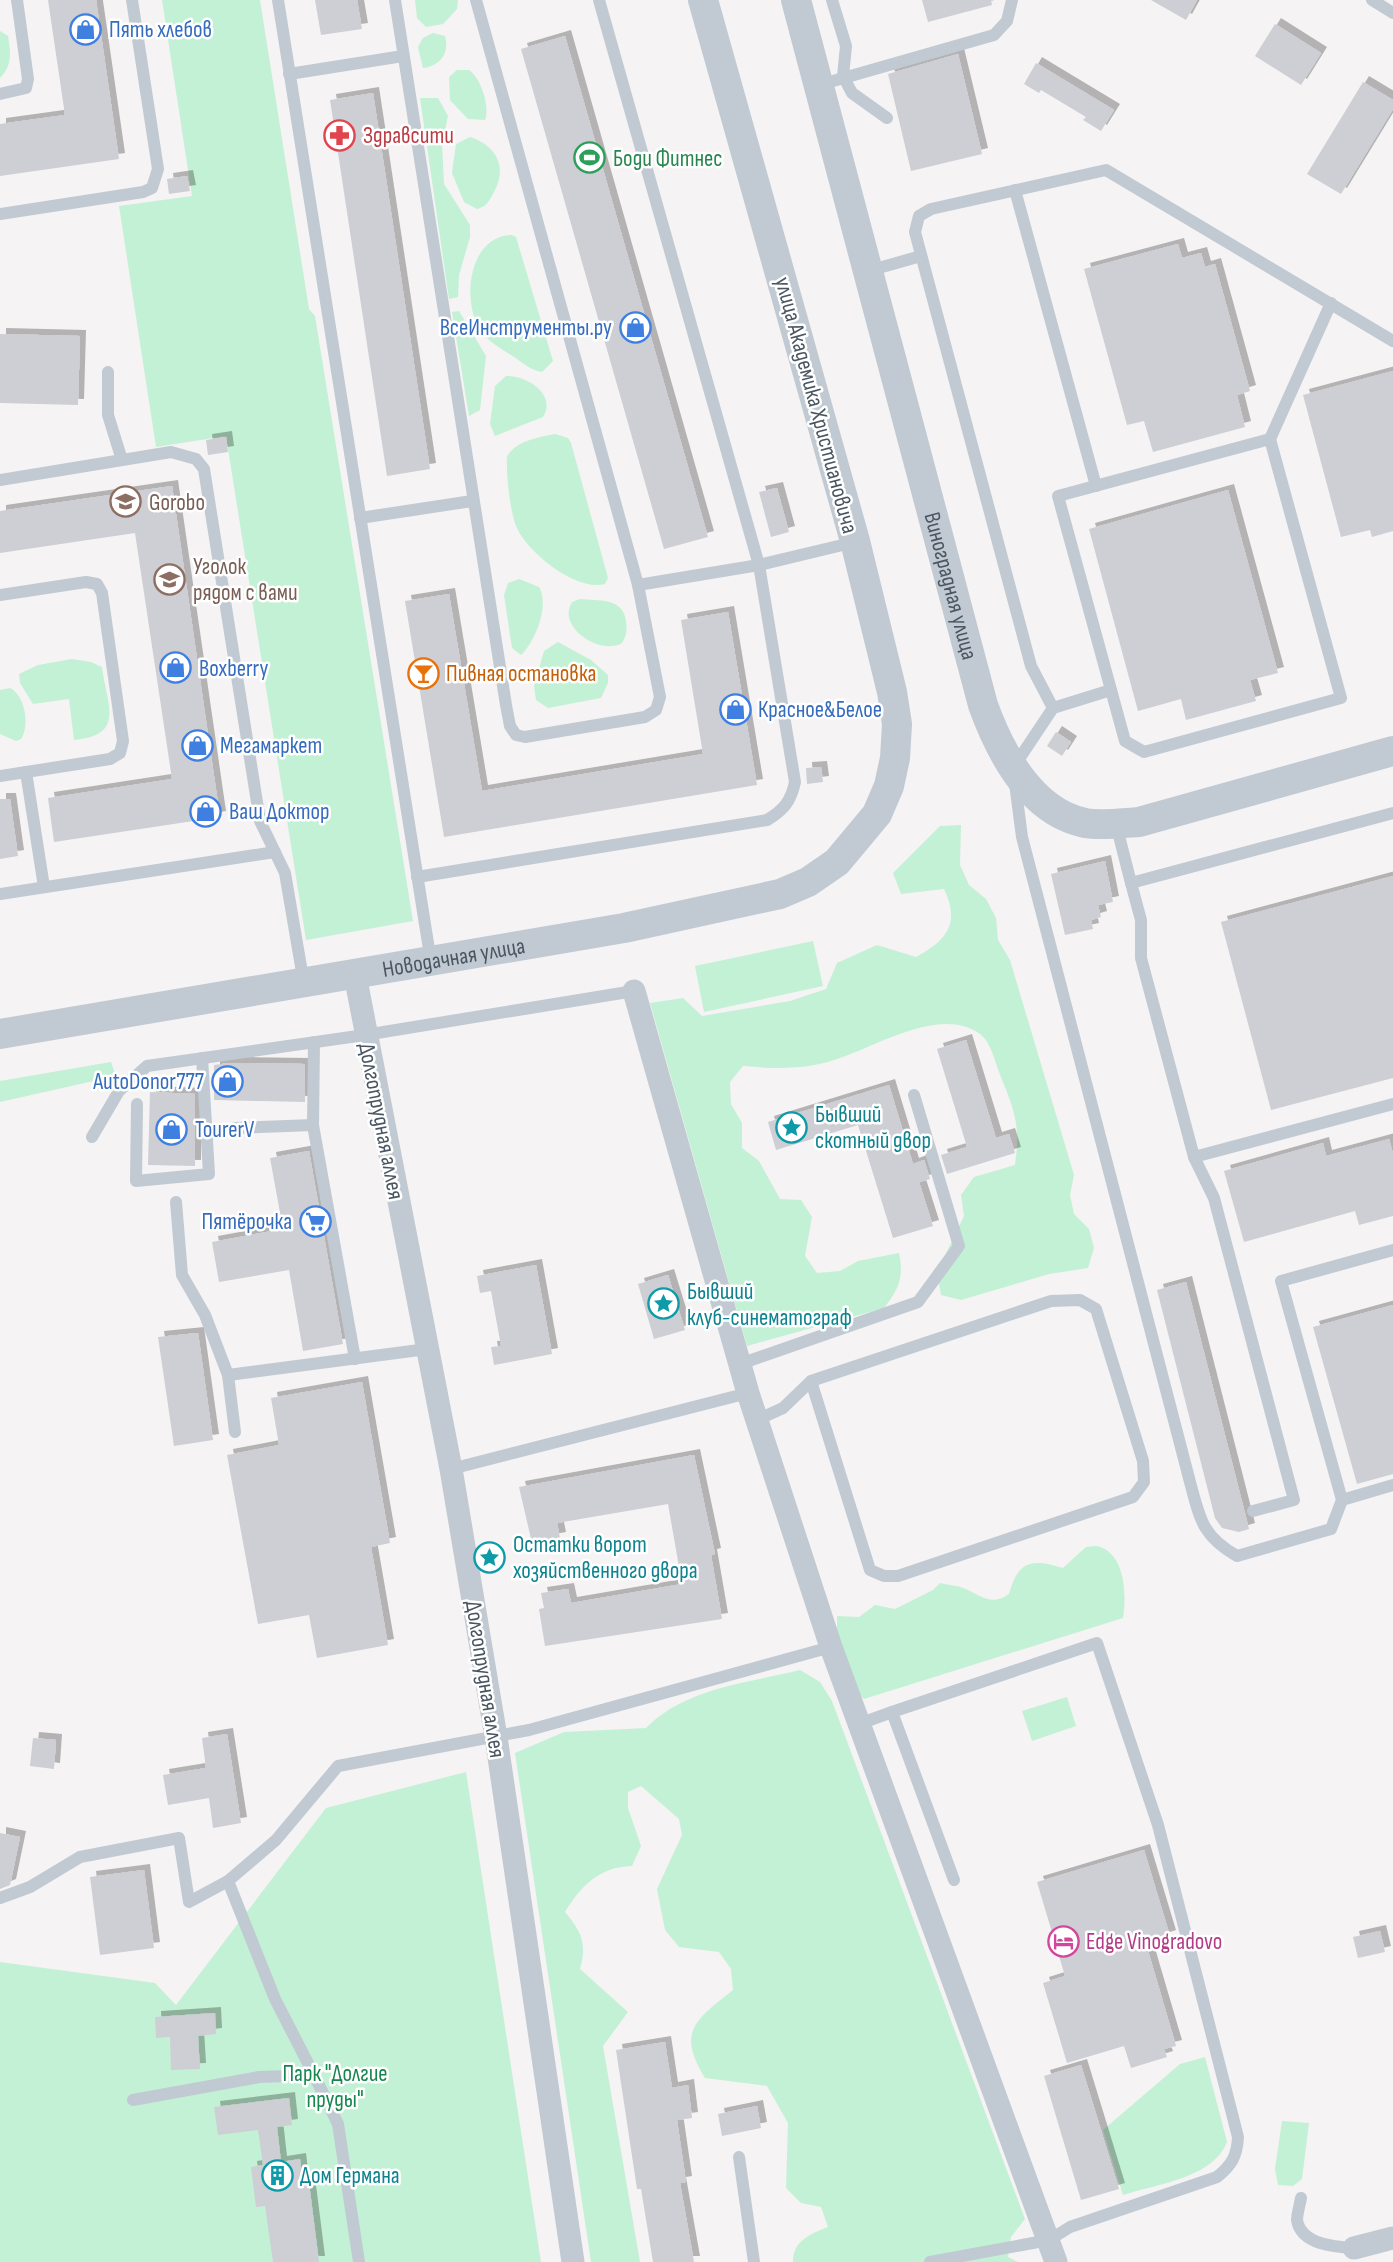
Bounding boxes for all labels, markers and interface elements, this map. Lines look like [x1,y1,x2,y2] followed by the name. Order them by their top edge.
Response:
[69,12,103,46] shop icon: Пять хлебов
[109,16,212,44] place label: Пять хлебов
[323,118,357,152] pharmacy icon: Здравсити
[363,122,454,150] place label: Здравсити
[573,141,607,175] sports icon: Боди Фитнес
[613,145,722,173] place label: Боди Фитнес
[768,274,864,537] street label: улица Академика Христиановича
[618,310,652,344] shop icon: ВсеИнструменты.ру
[440,314,612,342] place label: ВсеИнструменты.ру
[109,485,143,519] school or university icon: Gorobo
[149,489,205,517] place label: Gorobo
[917,509,983,663] street label: Виноградная улица
[193,553,298,607] place label: Уголок рядом с вами
[153,562,187,596] school or university icon: Уголок рядом с вами
[159,651,193,685] shop icon: Boxberry
[199,655,268,683] place label: Boxberry
[406,656,440,690] bar icon: Пивная остановка
[446,660,596,688] place label: Пивная остановка
[718,692,752,726] shop icon: Красное&Белое
[758,696,882,724] place label: Красное&Белое
[180,728,214,762] shop icon: Мегамаркет
[220,732,322,760] place label: Мегамаркет
[189,794,223,828] shop icon: Ваш Доктор
[229,798,330,826] place label: Ваш Доктор
[380,932,527,984] street label: Новодачная улица
[352,1040,410,1202] street label: Долгопрудная аллея
[210,1064,244,1098] shop icon: AutoDonor777
[92,1068,204,1096] place label: AutoDonor777
[815,1101,931,1155] place label: Бывший скотный двор
[775,1110,809,1144] place icon: Бывший скотный двор
[155,1112,189,1146] shop icon: TourerV
[195,1116,255,1144] place label: TourerV
[298,1204,332,1238] supermarket icon: Пятёрочка
[202,1208,292,1236] place label: Пятёрочка
[687,1278,852,1332] place label: Бывший клуб-синематограф
[647,1287,681,1321] place icon: Бывший клуб-синематограф
[513,1531,698,1585] place label: Остатки ворот хозяйственного двора
[473,1540,507,1574] place icon: Остатки ворот хозяйственного двора
[459,1598,511,1760] street label: Долгопрудная аллея
[1046,1924,1080,1958] hotel icon: Edge Vinogradovo
[1086,1928,1222,1956] place label: Edge Vinogradovo
[282,2060,388,2114] park label: Парк "Долгие пруды"
[260,2158,294,2192] building icon: Дом Германа
[300,2162,400,2190] place label: Дом Германа

